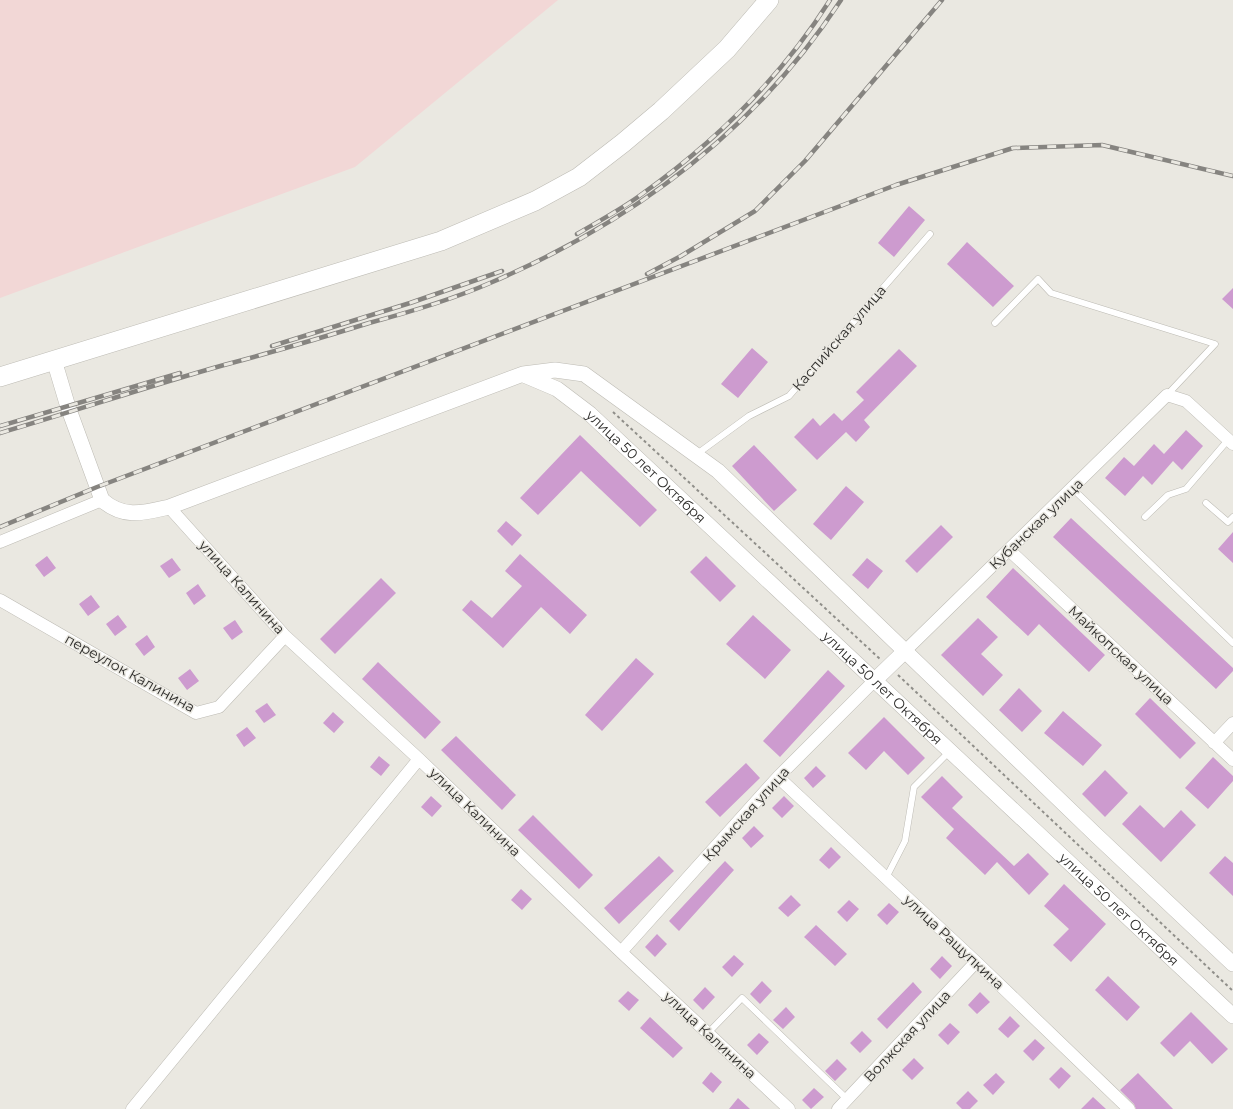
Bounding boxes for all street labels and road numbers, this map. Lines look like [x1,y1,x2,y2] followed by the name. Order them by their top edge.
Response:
[788,281,890,395] street label: Каспийская улица
[582,405,710,527] street label: улица 50 лет Октября
[985,475,1087,573] street label: Кубанская улица
[194,536,289,638] street label: улица Калинина
[1065,602,1177,708] street label: Майкопская улица
[818,627,946,748] street label: улица 50 лет Октября
[62,630,198,716] street label: переулок Калинина
[425,763,525,860] street label: улица Калинина
[699,763,793,865] street label: Крымская улица
[1055,848,1183,970] street label: улица 50 лет Октября
[899,890,1008,993] street label: улица Ращупкина
[860,986,954,1086] street label: Волжская улица
[659,987,760,1083] street label: улица Калинина

